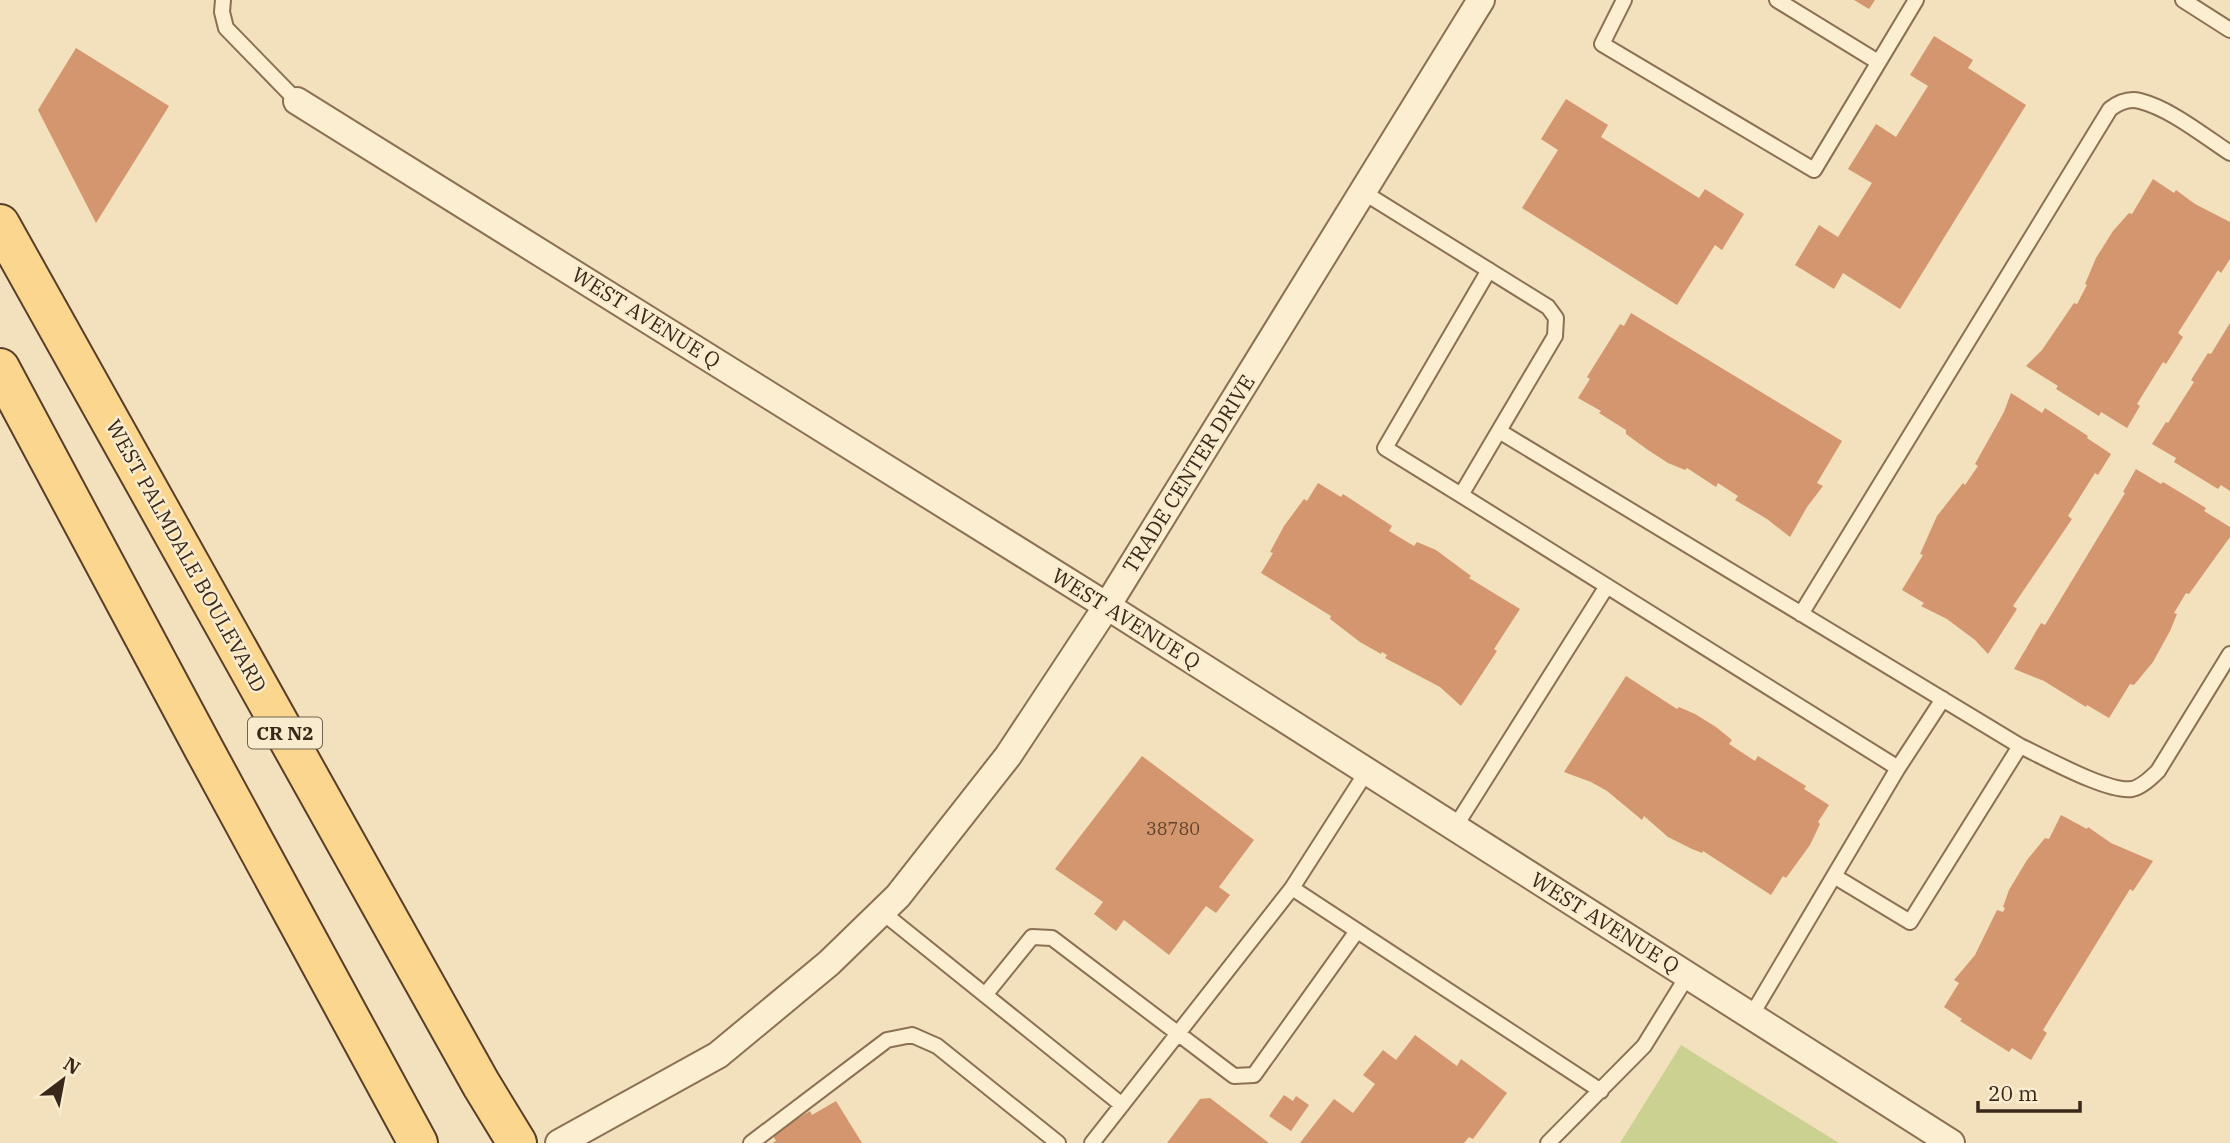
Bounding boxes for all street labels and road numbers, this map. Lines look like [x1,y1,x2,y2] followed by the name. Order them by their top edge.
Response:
[567,260,726,374] street label: WEST AVENUE Q
[1116,369,1261,578] street label: TRADE CENTER DRIVE
[100,414,274,697] street label: WEST PALMDALE BOULEVARD
[1047,561,1206,675] street label: WEST AVENUE Q
[248,718,322,748] road number: CR N2
[1526,865,1685,979] street label: WEST AVENUE Q

